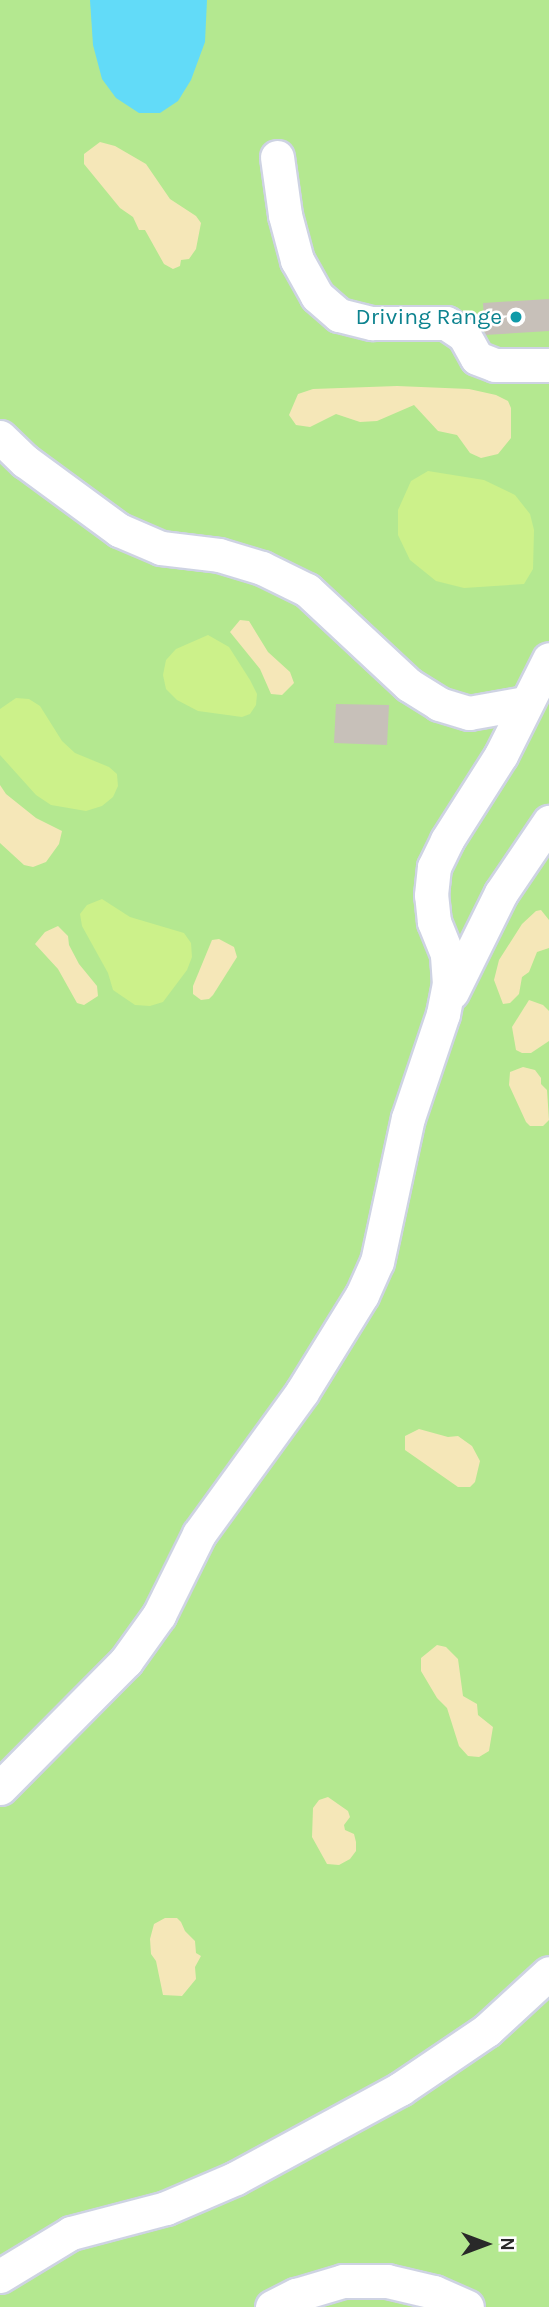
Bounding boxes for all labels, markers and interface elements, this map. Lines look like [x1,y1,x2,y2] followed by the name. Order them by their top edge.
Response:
[355,303,502,331] place label: Driving Range
[508,309,524,325] marker: Driving Range
[451,2209,521,2279] north arrow
[496,2237,518,2251] text: N

